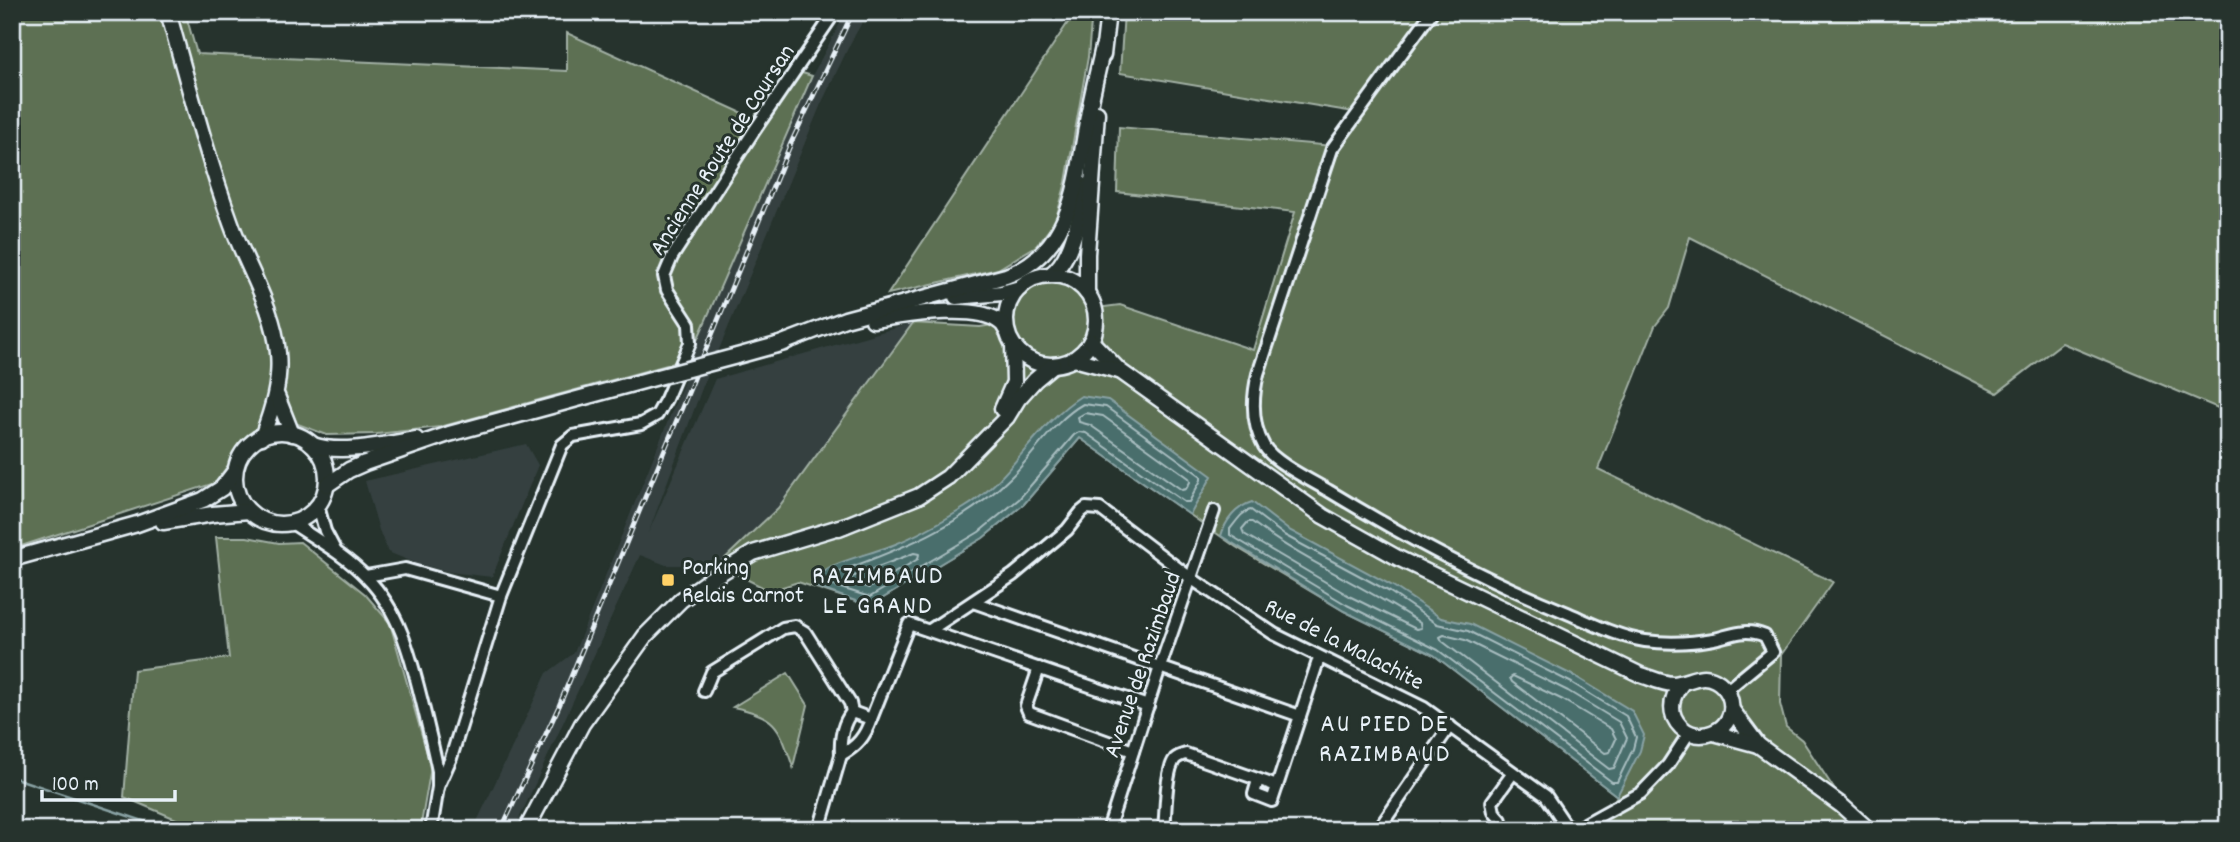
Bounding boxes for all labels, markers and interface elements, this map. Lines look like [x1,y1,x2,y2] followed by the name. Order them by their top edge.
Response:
[642,38,805,263] street label: Ancienne Route de Coursan
[682,552,804,614] place label: Parking Relais Carnot
[812,559,944,626] district label: RAZIMBAUD LE GRAND
[1096,567,1192,763] street label: Avenue de Razimbaud
[660,572,676,588] marker: Parking Relais Carnot
[1258,591,1429,700] street label: Rue de la Malachite
[1319,707,1451,774] district label: AU PIED DE RAZIMBAUD
[42,758,175,802] scale bar
[52,771,99,801] text: 100 m

